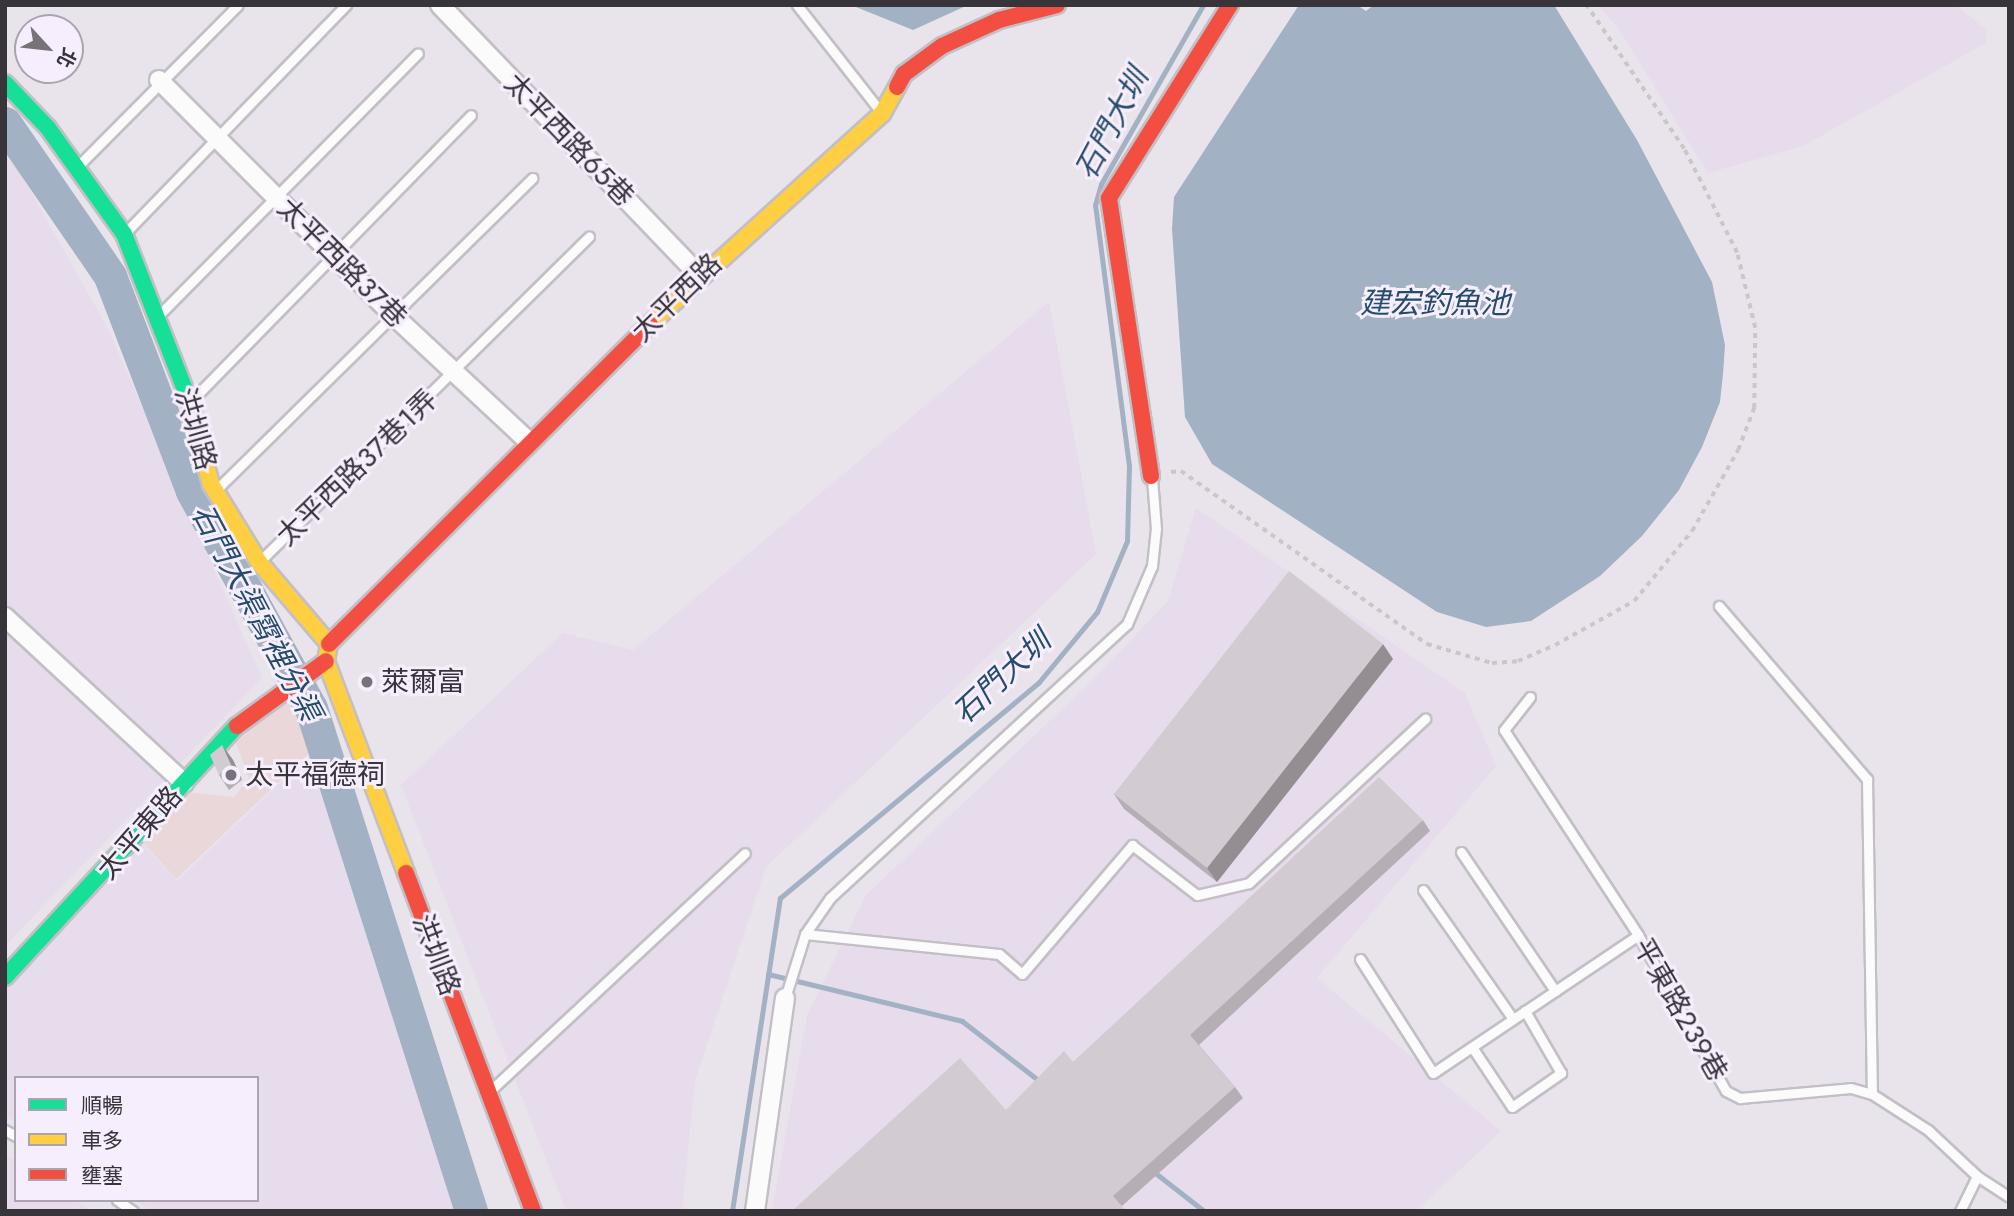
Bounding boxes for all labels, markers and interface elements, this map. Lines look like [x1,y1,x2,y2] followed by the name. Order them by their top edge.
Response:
[14,14,84,84] north arrow
[50,43,83,72] text: 北
[1068,63,1156,185] water label: 石門大圳
[497,66,641,214] street label: 太平西路65巷
[270,191,414,335] street label: 太平西路37巷
[625,247,729,349] street label: 太平西路
[1360,285,1510,321] water label: 建宏釣魚池
[270,383,444,553] street label: 太平西路37巷1弄
[167,384,223,474] street label: 洪圳路
[184,499,328,727] water label: 石門大渠霄裡分渠
[946,623,1058,731] water label: 石門大圳
[381,665,465,699] place label: 萊爾富
[359,674,375,690] marker: 萊爾富
[245,758,385,792] place label: 太平福德祠
[223,767,239,783] marker: 太平福德祠
[91,780,189,886] street label: 太平東路
[405,910,467,1000] street label: 洪圳路
[1626,933,1734,1087] street label: 平東路239巷
[14,1076,259,1202] legend
[81,1091,123,1121] text: 順暢
[81,1126,123,1156] text: 車多
[81,1161,123,1191] text: 壅塞

